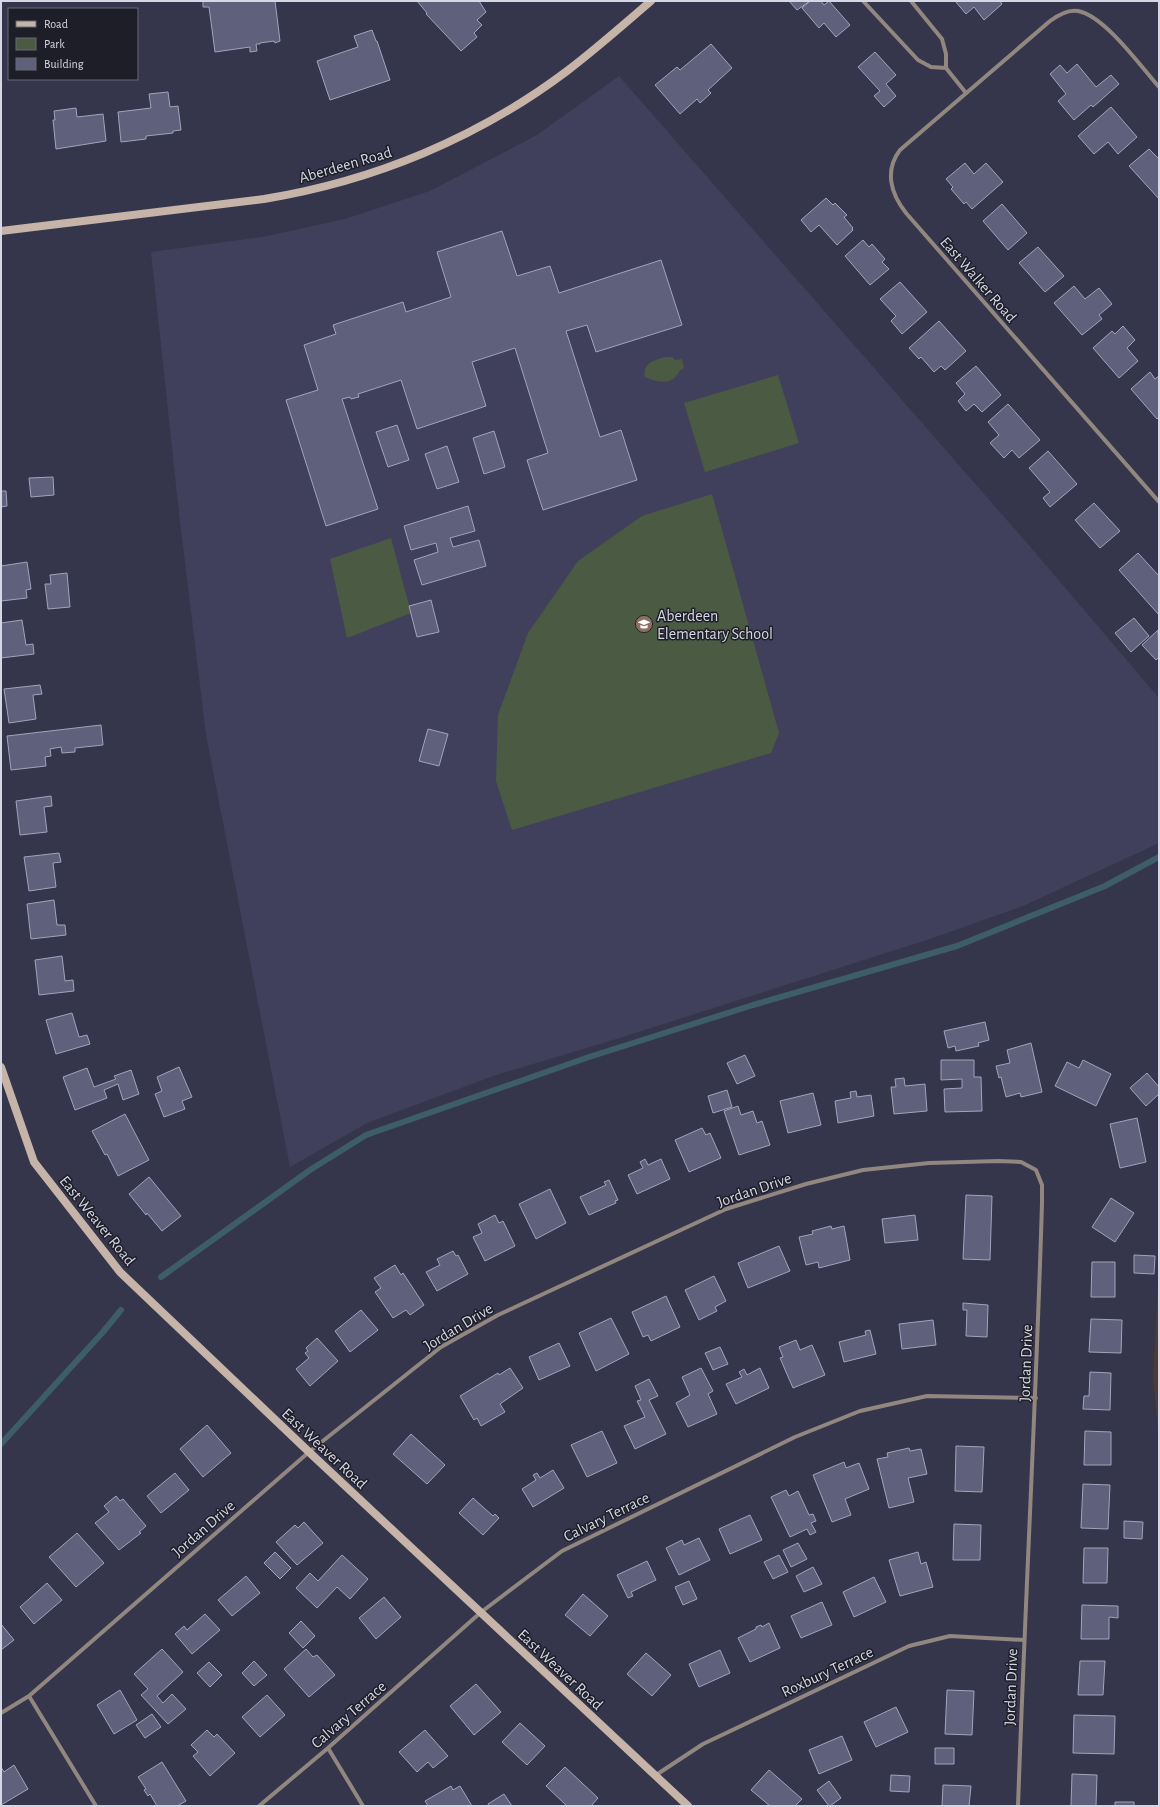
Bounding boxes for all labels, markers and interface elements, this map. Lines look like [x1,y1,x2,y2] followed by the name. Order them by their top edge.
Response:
[8,8,138,80] legend
[44,18,68,30] text: Road
[44,38,65,50] text: Park
[44,58,84,70] text: Building
[297,144,394,186] street label: Aberdeen Road
[937,234,1019,325] street label: East Walker Road
[657,608,773,643] place label: Aberdeen Elementary School
[634,614,654,634] school or university icon: Aberdeen Elementary School
[715,1170,793,1210] street label: Jordan Drive
[56,1173,138,1268] street label: East Weaver Road
[421,1300,496,1354] street label: Jordan Drive
[1017,1324,1035,1402] street label: Jordan Drive
[279,1405,370,1492] street label: East Weaver Road
[561,1489,652,1545] street label: Calvary Terrace
[169,1497,238,1560] street label: Jordan Drive
[515,1626,606,1713] street label: East Weaver Road
[779,1644,876,1701] street label: Roxbury Terrace
[1002,1648,1020,1726] street label: Jordan Drive
[308,1678,390,1752] street label: Calvary Terrace

